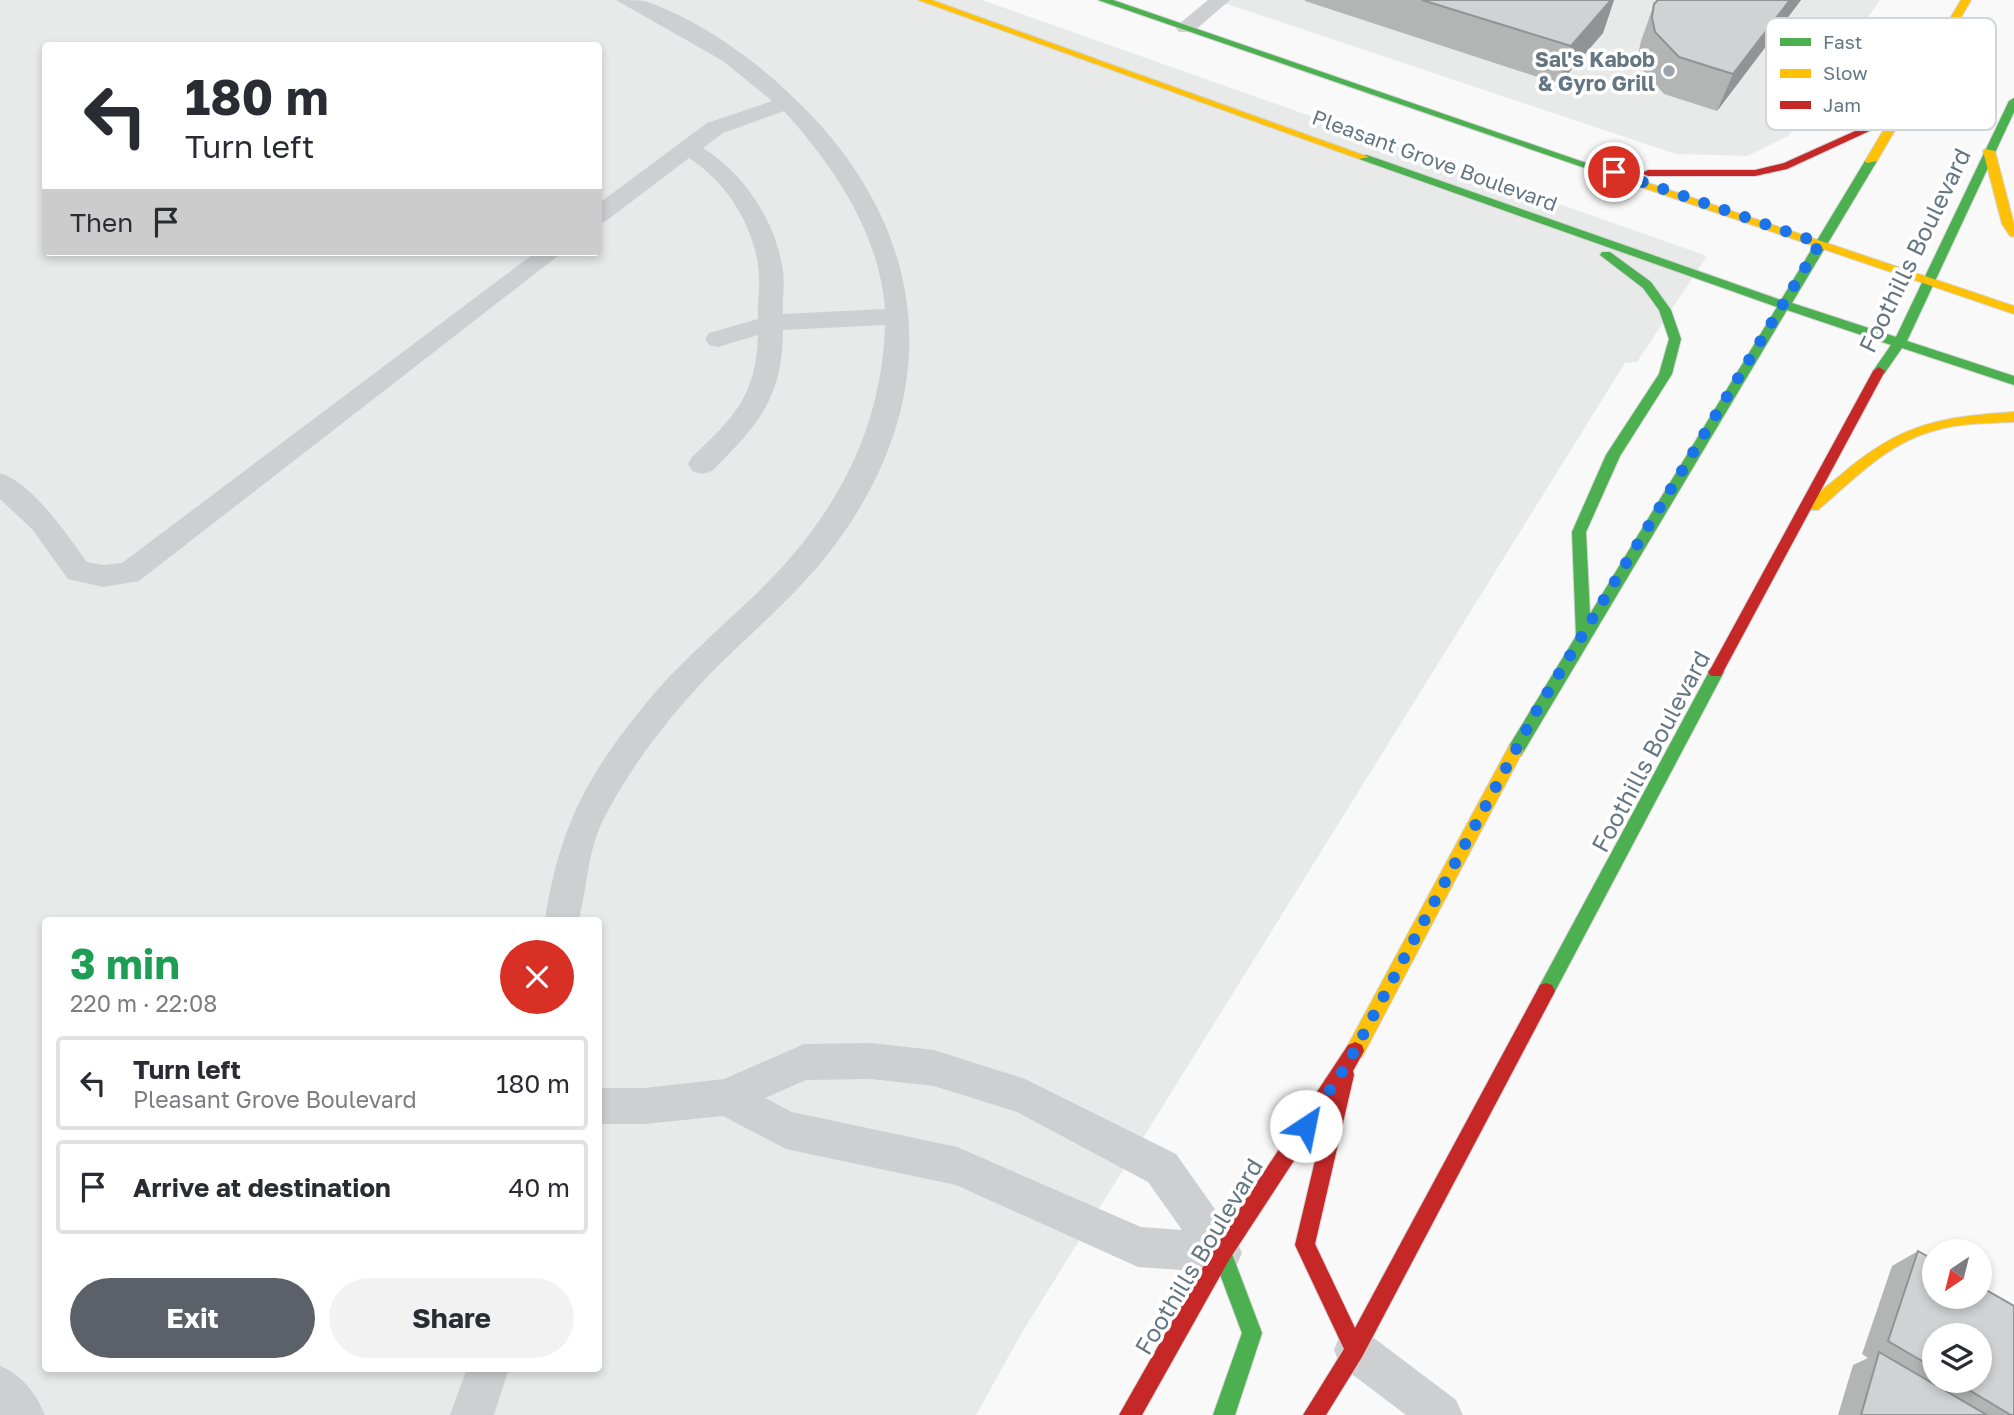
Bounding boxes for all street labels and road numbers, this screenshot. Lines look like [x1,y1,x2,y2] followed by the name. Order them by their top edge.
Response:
[1309,104,1561,216] street label: Pleasant Grove Boulevard
[1852,143,1976,357] street label: Foothills Boulevard
[1585,645,1715,857] street label: Foothills Boulevard
[1128,1153,1268,1359] street label: Foothills Boulevard

